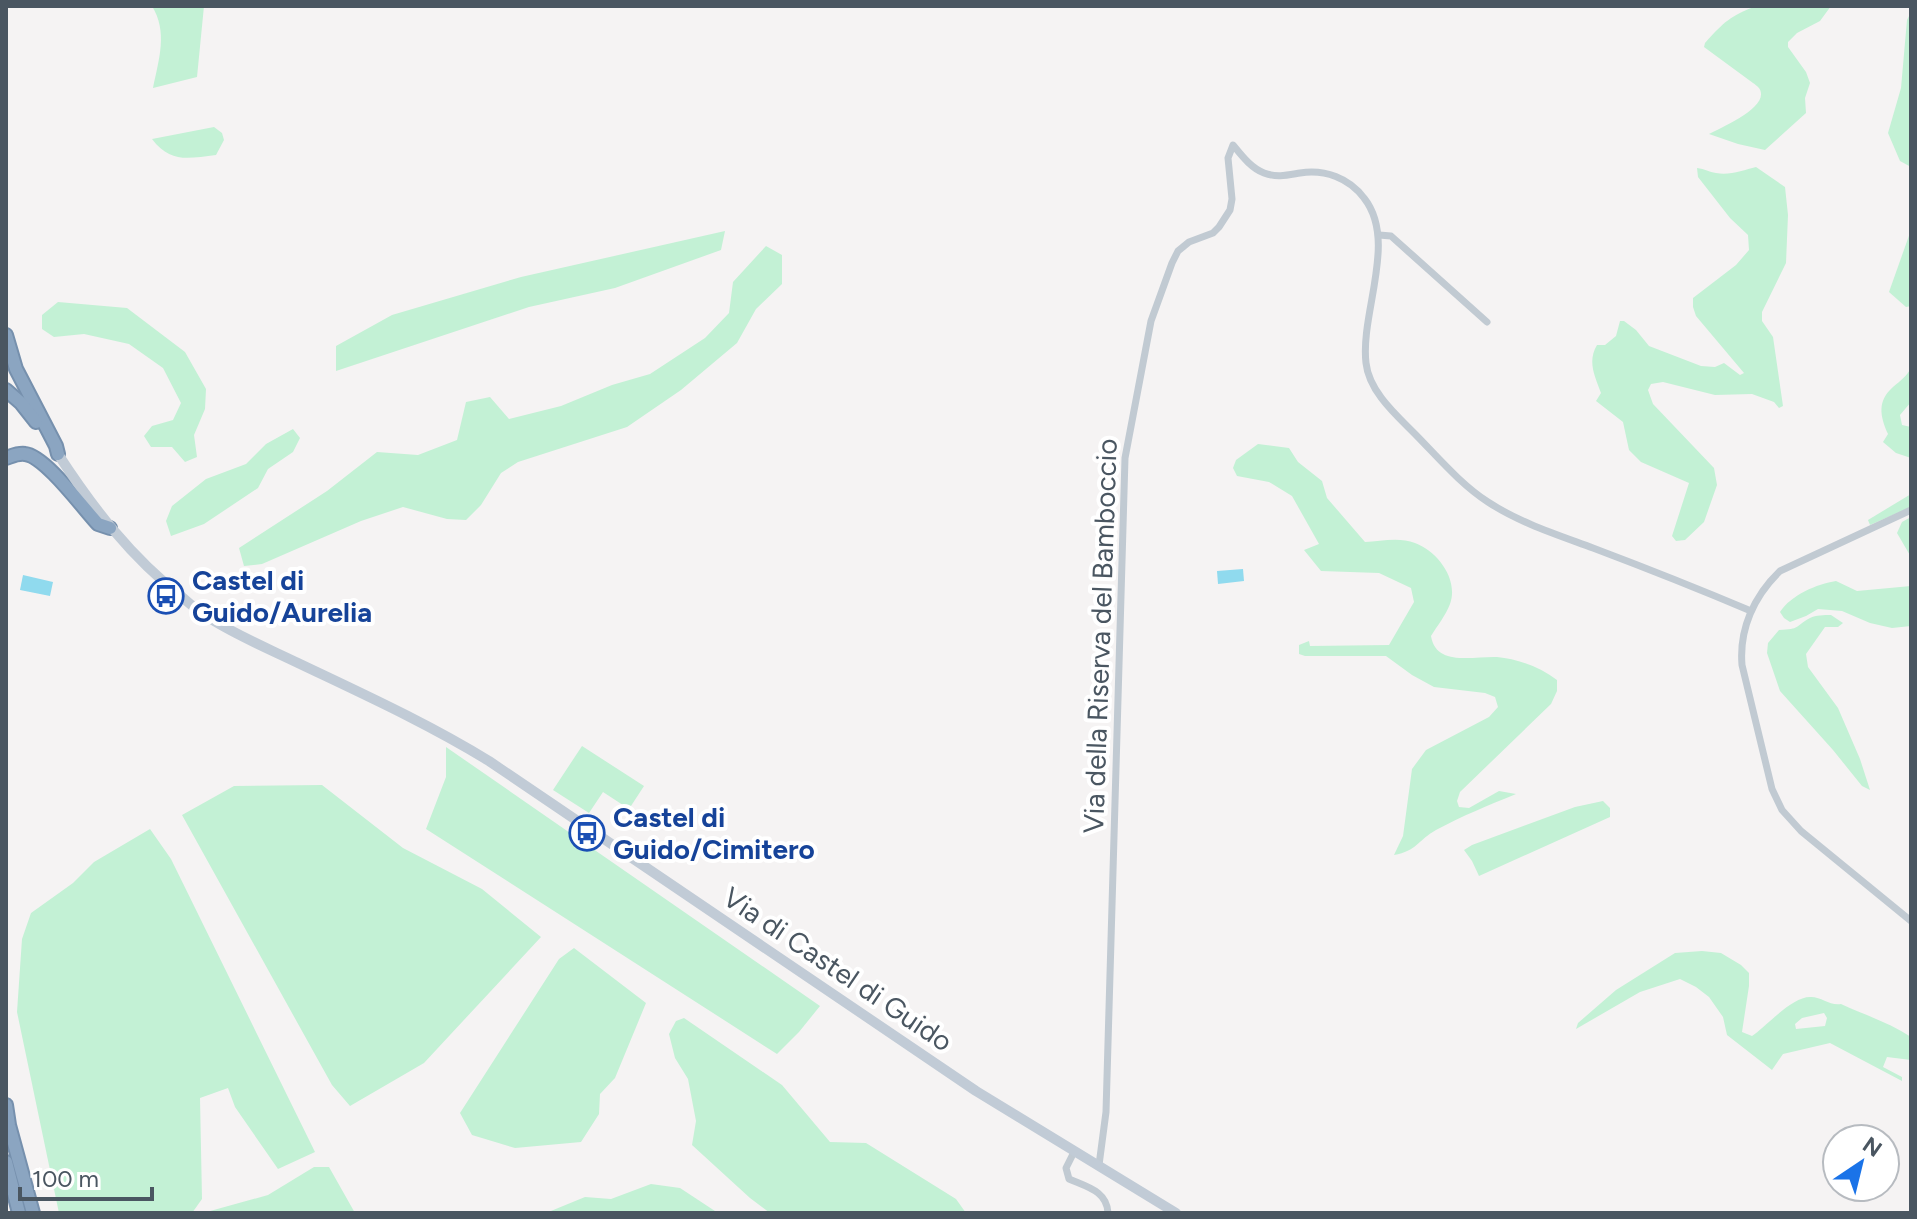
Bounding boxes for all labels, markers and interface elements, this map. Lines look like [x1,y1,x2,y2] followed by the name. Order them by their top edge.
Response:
[1076,438,1124,834] street label: Via della Riserva del Bamboccio
[192,563,372,629] place label: Castel di Guido/Aurelia
[147,577,185,615] bus stop icon: Castel di Guido/Aurelia
[613,800,815,866] place label: Castel di Guido/Cimitero
[568,814,606,852] bus stop icon: Castel di Guido/Cimitero
[717,880,959,1058] street label: Via di Castel di Guido
[1821,1123,1901,1203] north arrow
[1857,1131,1887,1163] text: N
[20,1151,152,1201] scale bar
[32,1164,99,1193] text: 100 m

